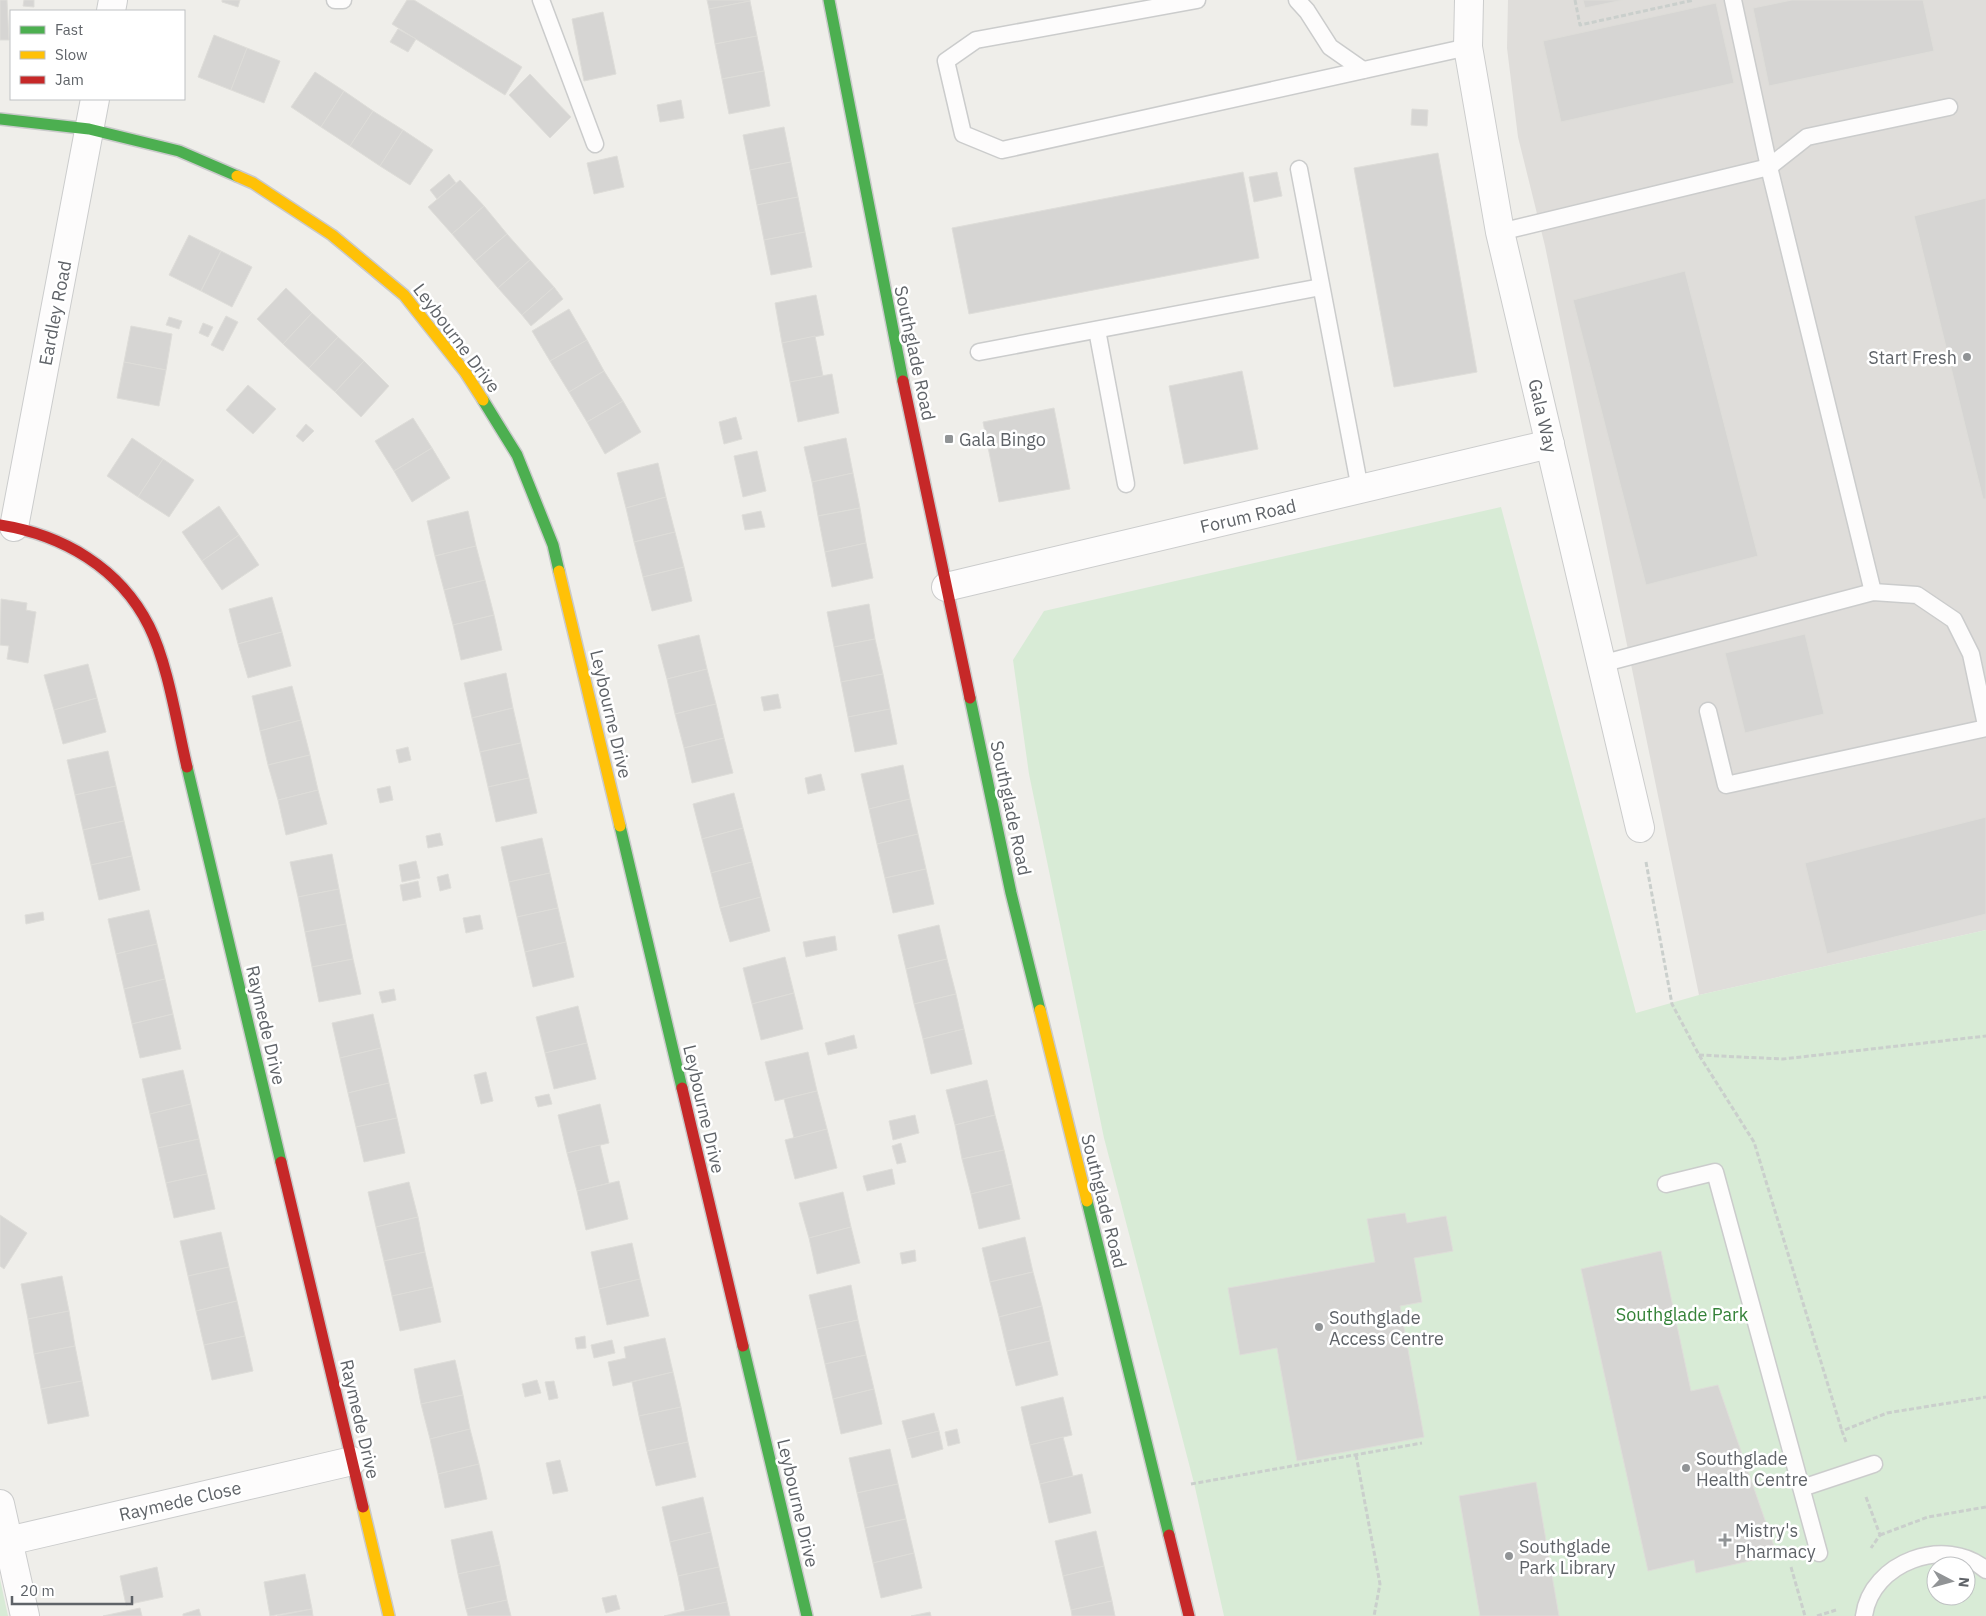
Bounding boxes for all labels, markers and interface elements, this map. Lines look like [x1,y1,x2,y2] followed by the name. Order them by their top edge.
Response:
[10,10,185,100] legend
[55,20,83,39] text: Fast
[55,45,88,64] text: Slow
[55,70,84,89] text: Jam
[34,259,76,367] street label: Eardley Road
[408,279,506,397] street label: Leybourne Drive
[889,283,941,423] street label: Southglade Road
[1868,346,1957,369] place label: Start Fresh
[1961,351,1973,363] marker: Start Fresh
[1523,377,1563,455] street label: Gala Way
[959,428,1046,451] place label: Gala Bingo
[943,433,955,445] marker: Gala Bingo
[1198,494,1298,538] street label: Forum Road
[585,648,637,781] street label: Leybourne Drive
[985,738,1037,878] street label: Southglade Road
[241,963,291,1087] street label: Raymede Drive
[678,1043,730,1176] street label: Leybourne Drive
[1076,1132,1132,1270] street label: Southglade Road
[1616,1303,1749,1326] park label: Southglade Park
[1329,1306,1444,1350] place label: Southglade Access Centre
[1313,1321,1325,1333] marker: Southglade Access Centre
[335,1357,385,1481] street label: Raymede Drive
[772,1437,824,1570] street label: Leybourne Drive
[1696,1447,1808,1491] place label: Southglade Health Centre
[1680,1462,1692,1474] marker: Southglade Health Centre
[117,1476,244,1526] street label: Raymede Close
[1735,1519,1816,1563] place label: Mistry's Pharmacy
[1719,1534,1731,1546] marker: Mistry's Pharmacy
[1519,1535,1616,1579] place label: Southglade Park Library
[1503,1550,1515,1562] marker: Southglade Park Library
[1926,1556,1976,1606] north arrow
[12,1574,132,1606] scale bar
[1954,1576,1973,1588] text: N
[20,1581,55,1600] text: 20 m

